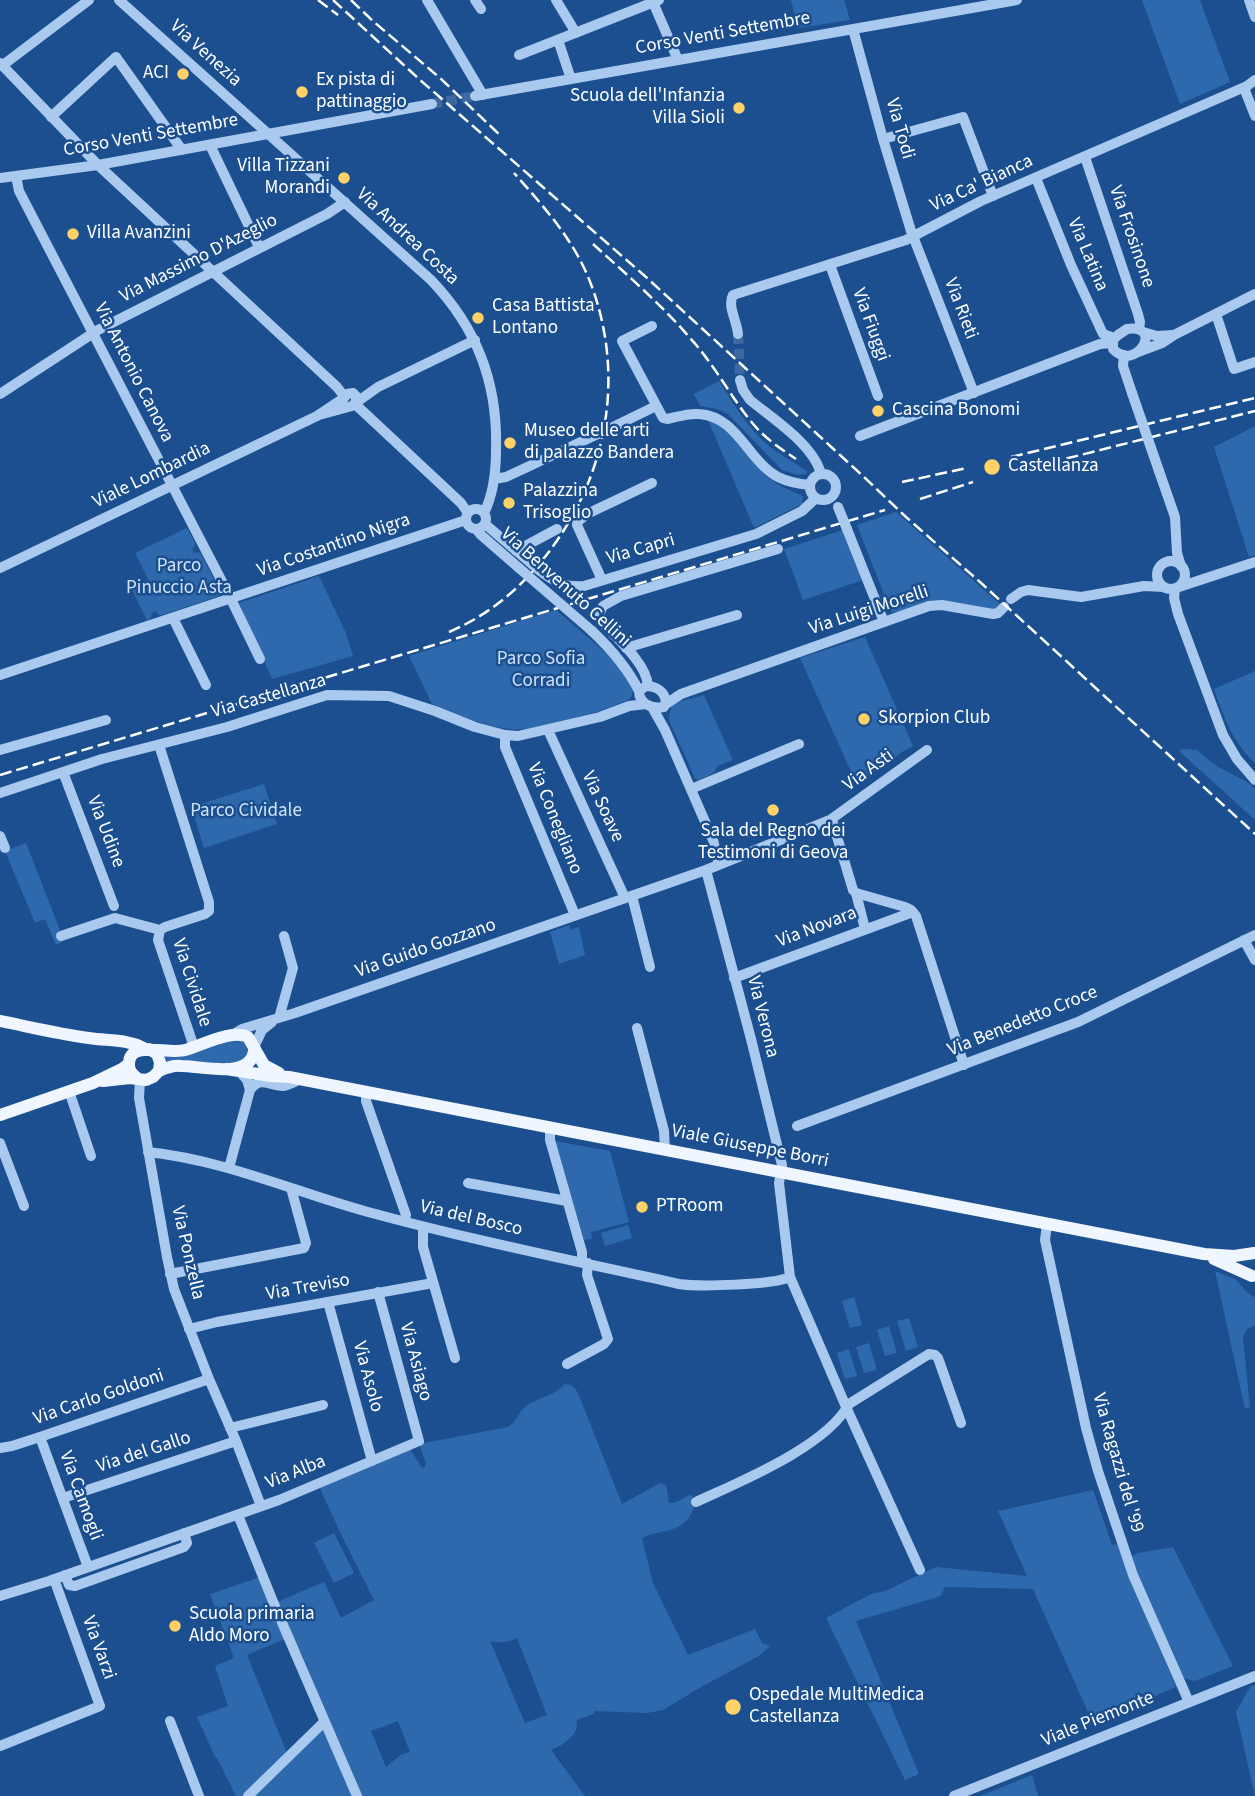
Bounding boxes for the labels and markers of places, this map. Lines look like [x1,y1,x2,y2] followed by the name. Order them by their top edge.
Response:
[143,63,169,85] place label: ACI
[175,66,191,82] marker: ACI
[316,70,407,114] place label: Ex pista di pattinaggio
[294,84,310,100] marker: Ex pista di pattinaggio
[570,86,725,130] place label: Scuola dell'Infanzia Villa Sioli
[731,100,747,116] marker: Scuola dell'Infanzia Villa Sioli
[237,156,330,200] place label: Villa Tizzani Morandi
[336,170,352,186] marker: Villa Tizzani Morandi
[87,223,191,245] place label: Villa Avanzini
[65,226,81,242] marker: Villa Avanzini
[492,296,595,340] place label: Casa Battista Lontano
[470,310,486,326] marker: Casa Battista Lontano
[892,400,1020,422] place label: Cascina Bonomi
[870,403,886,419] marker: Cascina Bonomi
[524,421,674,465] place label: Museo delle arti di palazzo Bandera
[502,435,518,451] marker: Museo delle arti di palazzo Bandera
[1008,456,1098,478] place label: Castellanza
[982,457,1002,477] marker: Castellanza
[523,481,598,525] place label: Palazzina Trisoglio
[501,495,517,511] marker: Palazzina Trisoglio
[878,708,990,730] place label: Skorpion Club
[856,711,872,727] marker: Skorpion Club
[765,802,781,818] marker: Sala del Regno dei Testimoni di Geova
[698,821,848,865] place label: Sala del Regno dei Testimoni di Geova
[656,1196,723,1218] place label: PTRoom
[634,1199,650,1215] marker: PTRoom
[189,1604,315,1648] place label: Scuola primaria Aldo Moro
[167,1618,183,1634] marker: Scuola primaria Aldo Moro
[749,1685,924,1729] place label: Ospedale MultiMedica Castellanza
[723,1697,743,1717] marker: Ospedale MultiMedica Castellanza

